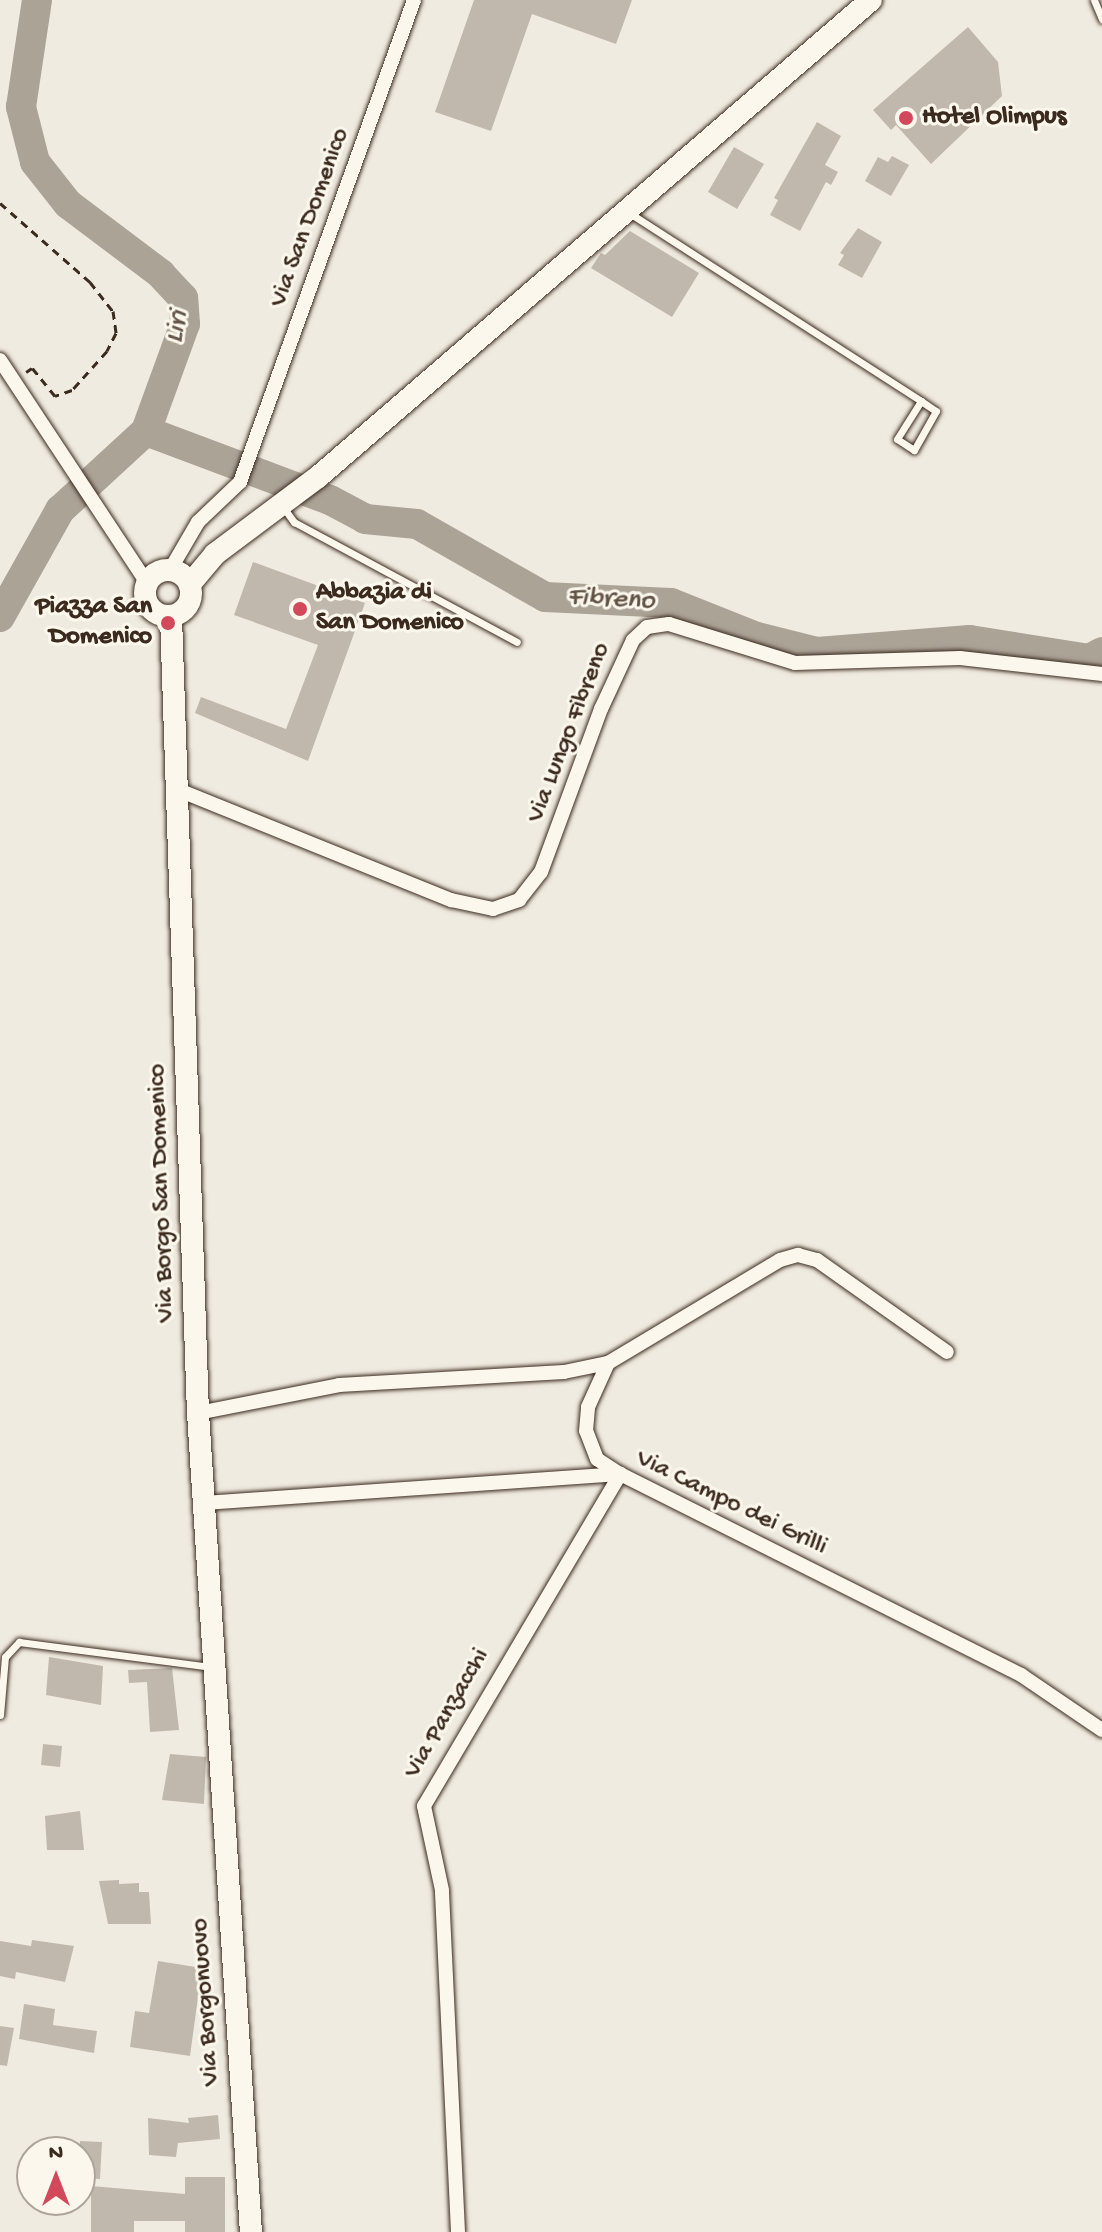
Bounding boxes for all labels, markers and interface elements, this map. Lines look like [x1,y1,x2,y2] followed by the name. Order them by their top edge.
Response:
[922,102,1066,134] place label: Hotel Olimpus
[897,109,915,127] marker: Hotel Olimpus
[264,124,358,312] street label: Via San Domenico
[159,308,197,346] water label: Liri
[316,578,464,640] place label: Abbazia di San Domenico
[566,581,656,619] water label: Fibreno
[35,592,152,654] place label: Piazza San Domenico
[291,600,309,618] marker: Abbazia di San Domenico
[159,614,177,632] marker: Piazza San Domenico
[521,639,619,827] street label: Via Lungo Fibreno
[143,1063,183,1323] street label: Via Borgo San Domenico
[630,1444,832,1564] street label: Via Campo dei Grilli
[398,1643,498,1785] street label: Via Panzacchi
[186,1917,228,2087] street label: Via Borgonuovo
[16,2136,96,2216] north arrow
[49,2141,63,2167] text: N

